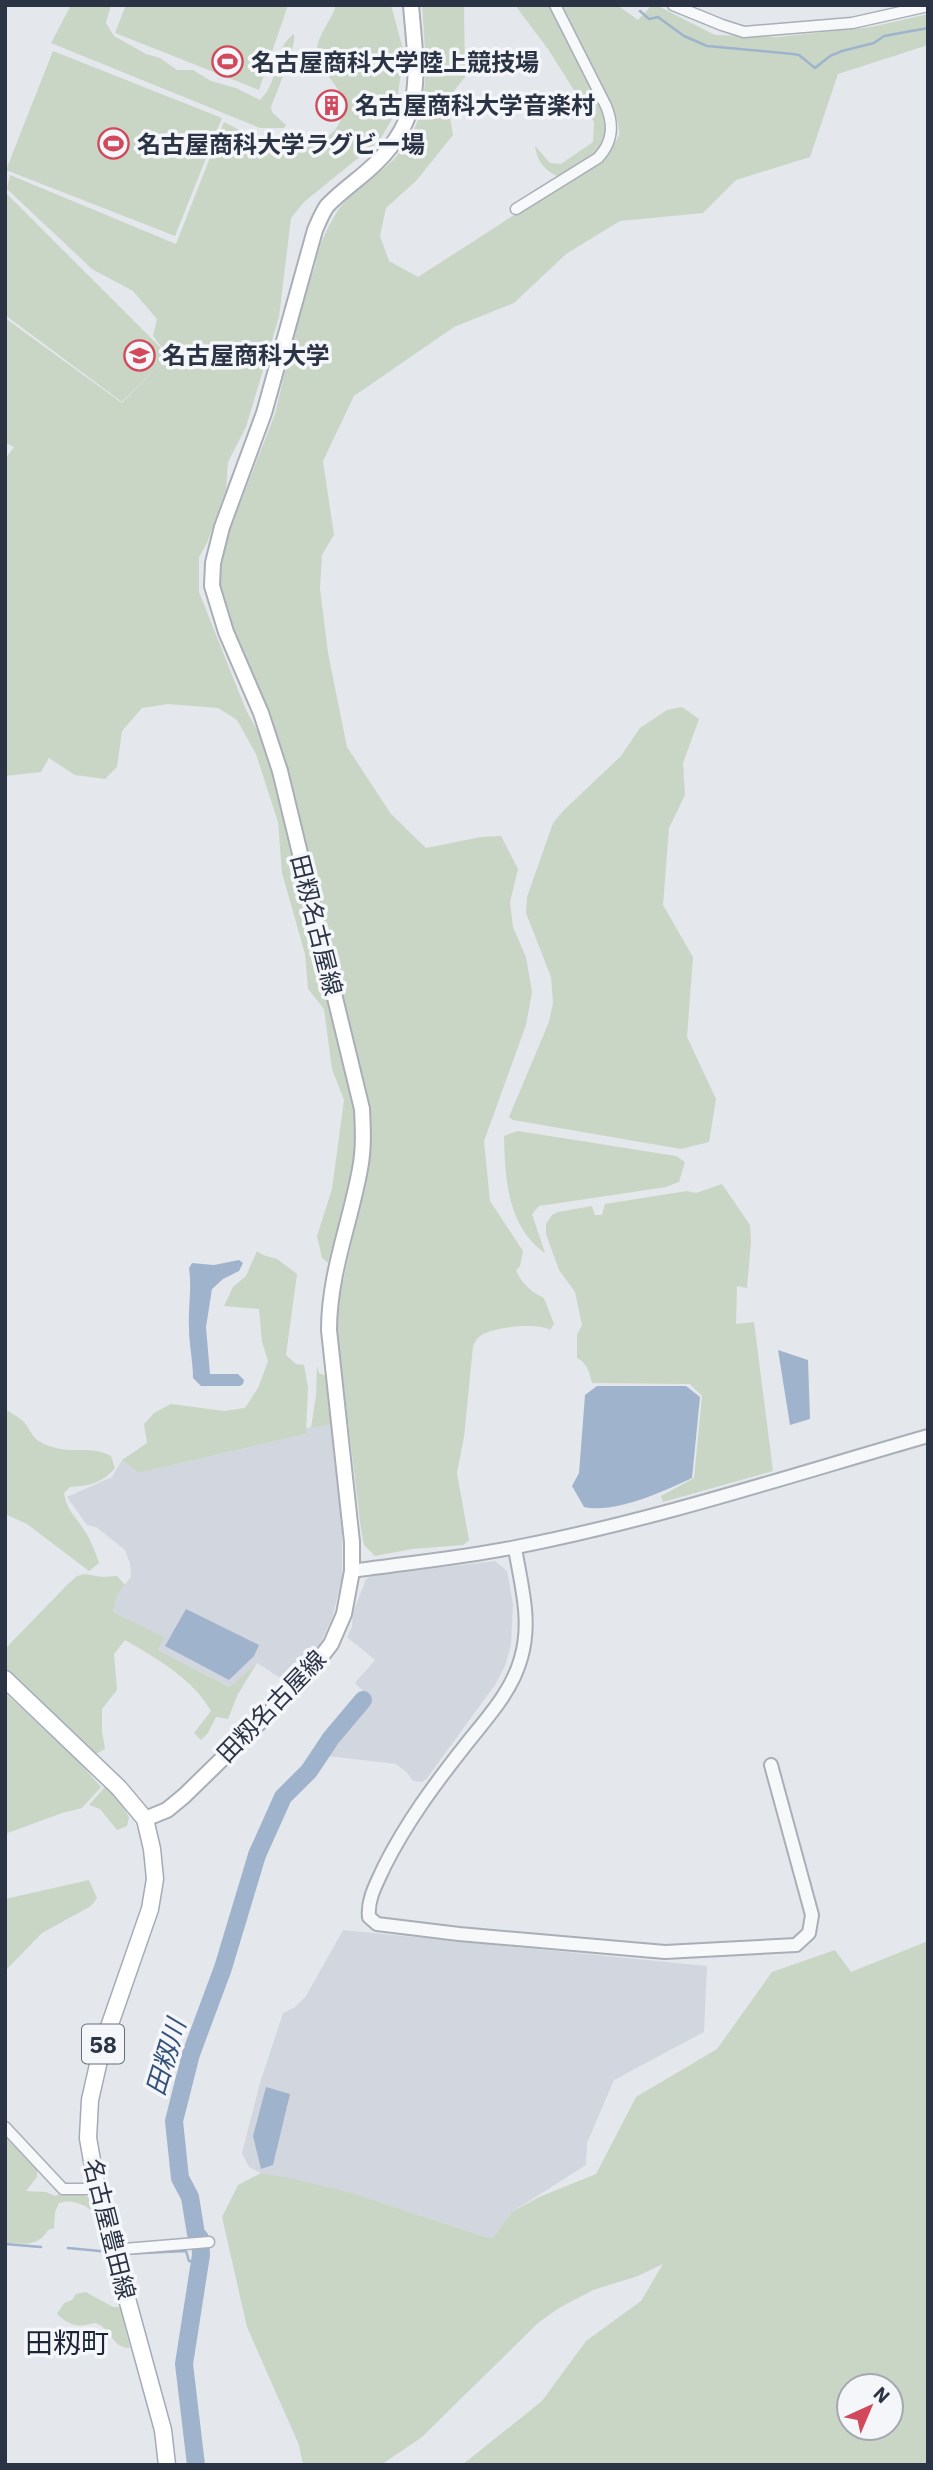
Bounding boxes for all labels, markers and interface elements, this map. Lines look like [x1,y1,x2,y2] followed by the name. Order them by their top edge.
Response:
[211,45,245,79] sports icon: 名古屋商科大学陸上競技場
[251,46,539,78] place label: 名古屋商科大学陸上競技場
[315,88,349,122] building icon: 名古屋商科大学音楽村
[355,89,595,121] place label: 名古屋商科大学音楽村
[97,127,131,161] sports icon: 名古屋商科大学ラグビー場
[137,128,425,160] place label: 名古屋商科大学ラグビー場
[122,338,156,372] school or university icon: 名古屋商科大学
[162,339,330,371] place label: 名古屋商科大学
[284,851,350,999] street label: 田籾名古屋線
[209,1643,333,1769] street label: 田籾名古屋線
[137,2012,194,2099] water label: 田籾川
[82,2024,124,2064] road number: 58
[77,2155,143,2303] street label: 名古屋豊田線
[25,2324,109,2361] district label: 田籾町
[835,2372,905,2442] north arrow
[869,2381,895,2408] text: N

